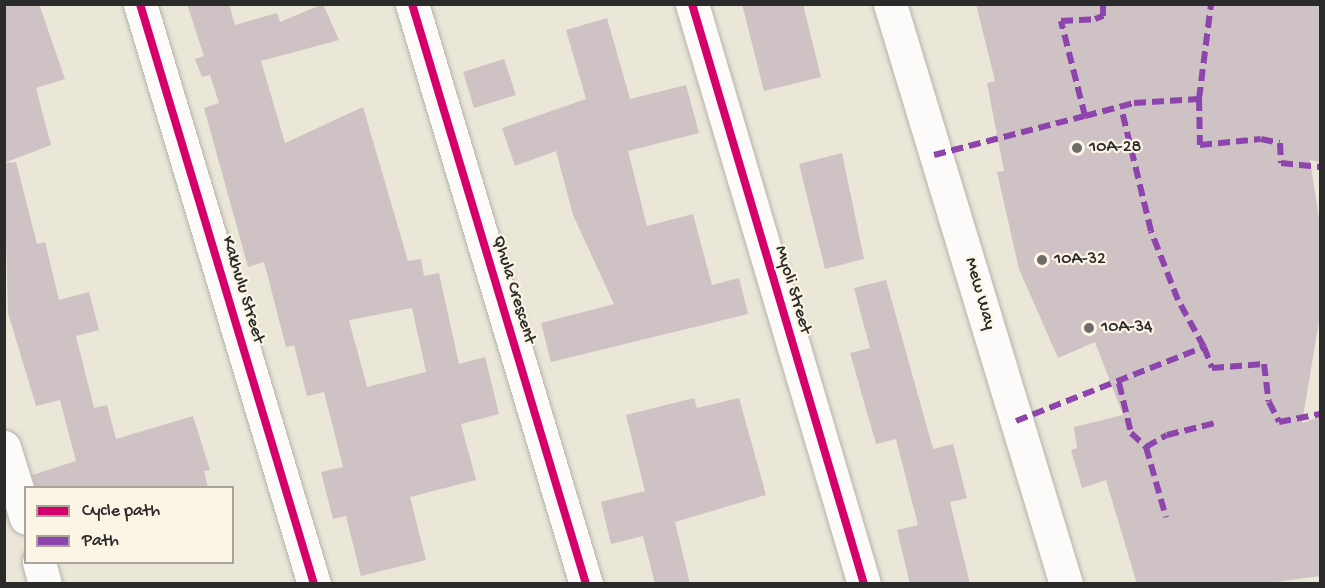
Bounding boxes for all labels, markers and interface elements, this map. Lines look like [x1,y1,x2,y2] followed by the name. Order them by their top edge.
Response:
[1089,137,1141,159] place label: 10A-28
[1070,141,1084,155] marker: 10A-28
[486,233,540,347] street label: Qhula Crescent
[215,234,269,346] street label: Kakhulu Street
[768,243,816,337] street label: Myoli Street
[1054,249,1106,271] place label: 10A-32
[1035,253,1049,267] marker: 10A-32
[958,255,1000,333] street label: Mew Way
[1101,317,1153,339] place label: 10A-34
[1082,321,1096,335] marker: 10A-34
[24,486,234,564] legend
[82,501,160,522] text: Cycle path
[82,531,119,552] text: Path

